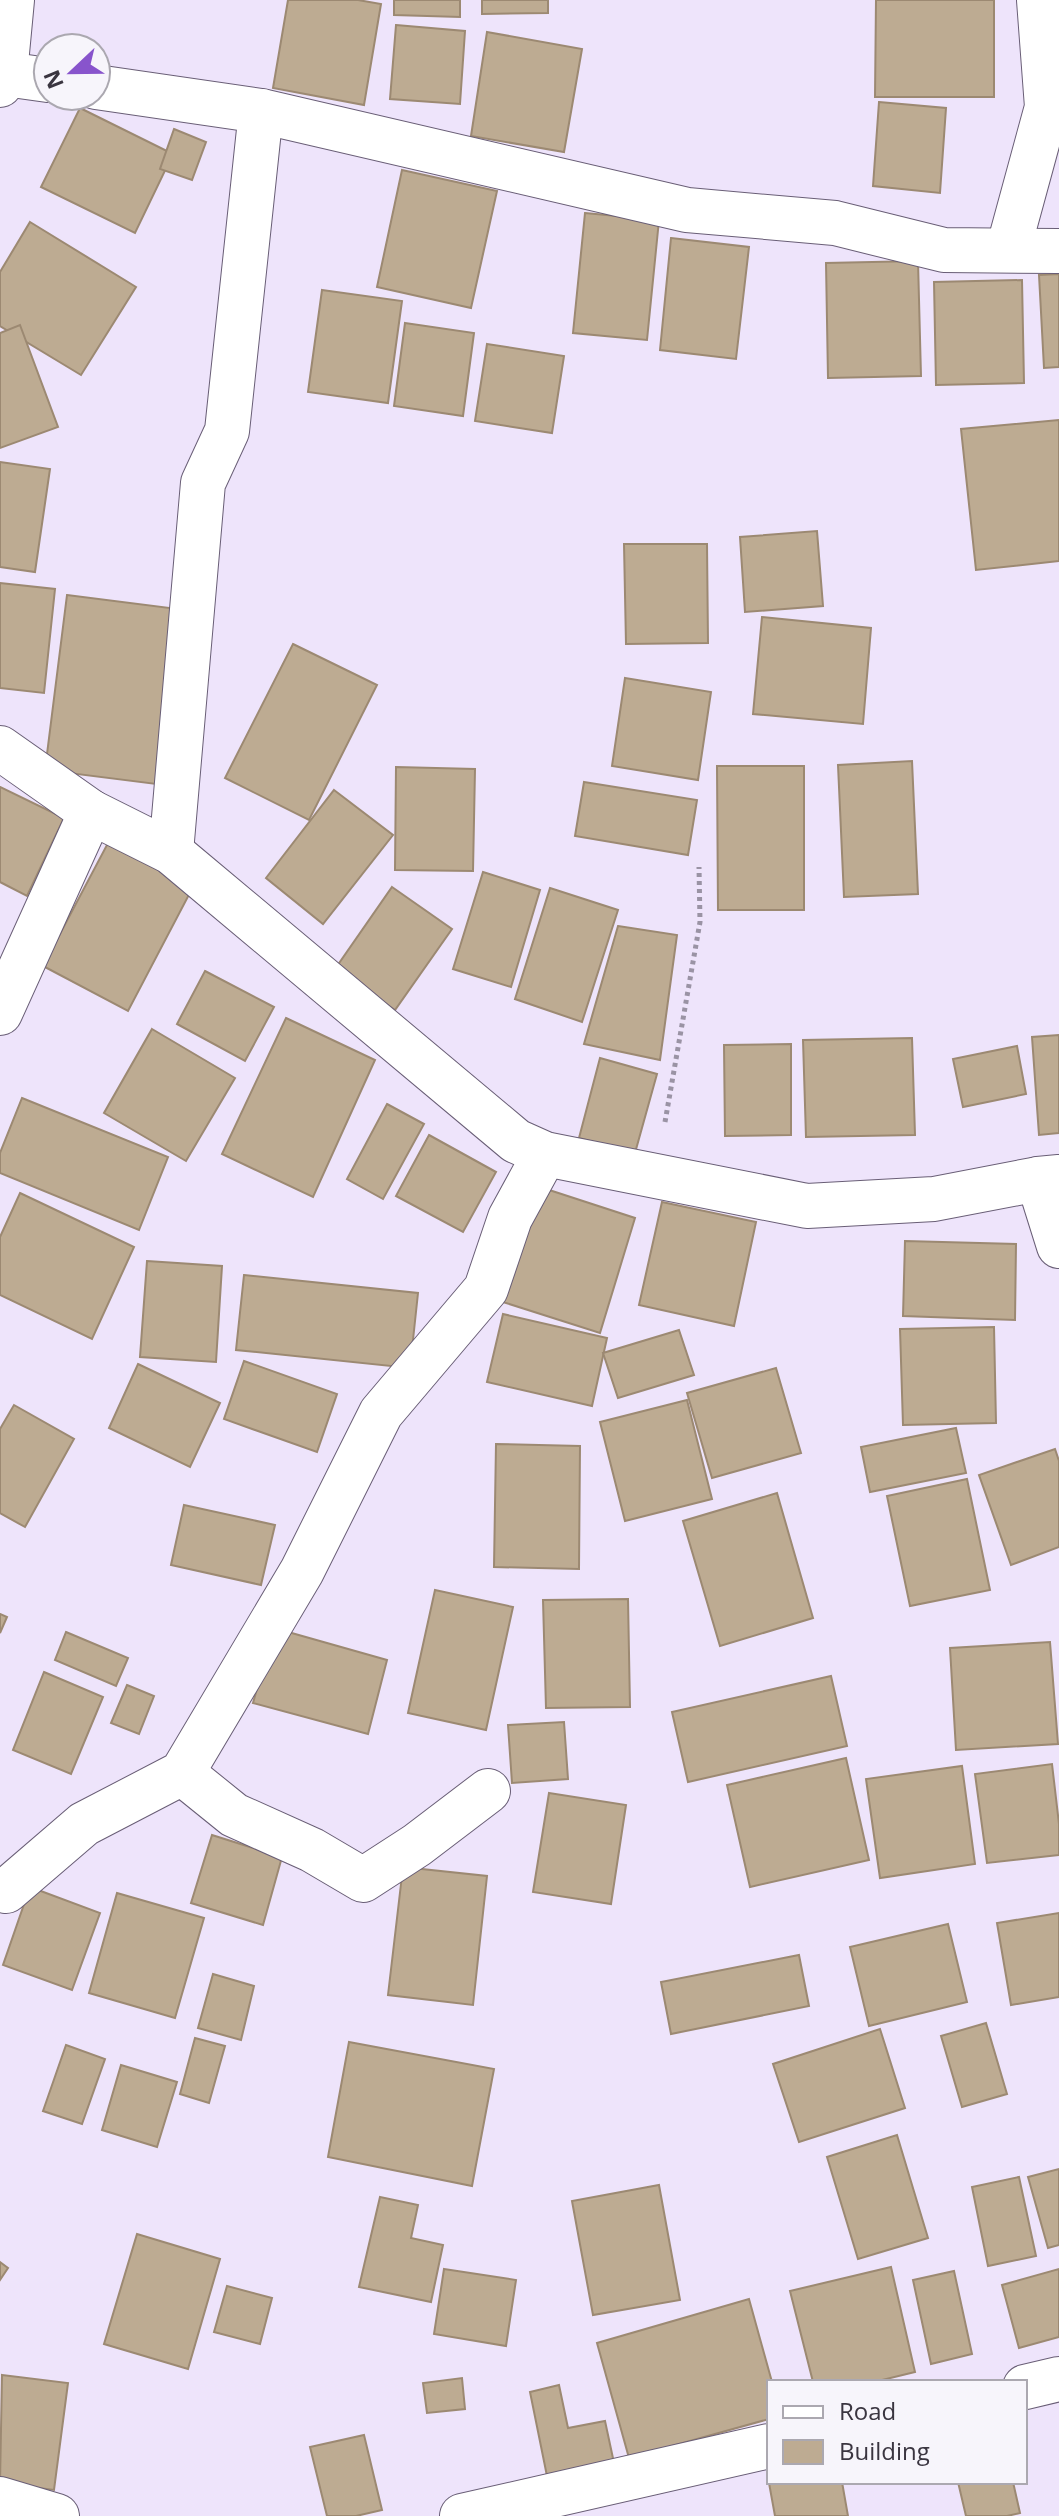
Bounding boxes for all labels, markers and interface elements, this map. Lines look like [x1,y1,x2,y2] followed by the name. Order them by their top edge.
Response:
[32,32,112,112] north arrow
[35,66,70,94] text: N
[767,2380,1027,2484] legend
[839,2394,896,2427] text: Road
[839,2434,930,2467] text: Building

